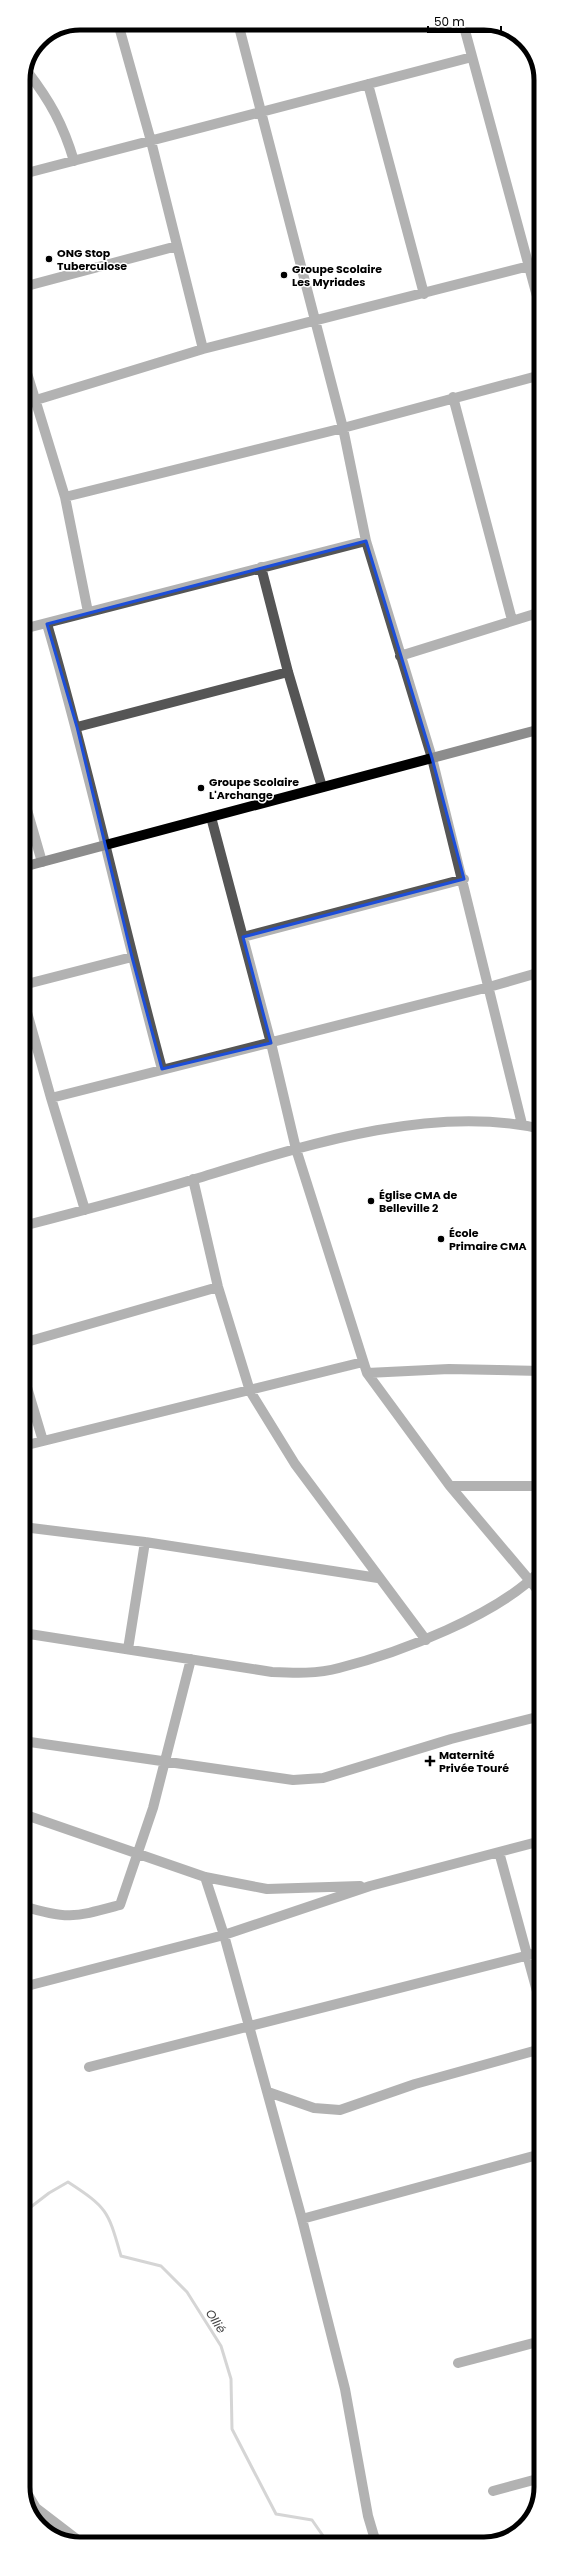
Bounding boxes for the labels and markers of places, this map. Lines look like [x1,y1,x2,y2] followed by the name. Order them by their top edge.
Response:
[57,245,127,274] place label: ONG Stop Tuberculose
[44,254,54,264] marker: ONG Stop Tuberculose
[292,261,382,290] place label: Groupe Scolaire Les Myriades
[279,270,289,280] marker: Groupe Scolaire Les Myriades
[209,774,299,803] place label: Groupe Scolaire L'Archange
[196,783,206,793] marker: Groupe Scolaire L'Archange
[379,1187,458,1216] place label: Église CMA de Belleville 2
[366,1196,376,1206] marker: Église CMA de Belleville 2
[449,1225,527,1254] place label: École Primaire CMA
[436,1234,446,1244] marker: École Primaire CMA
[439,1747,509,1776] place label: Maternité Privée Touré
[424,1755,436,1767] marker: Maternité Privée Touré

